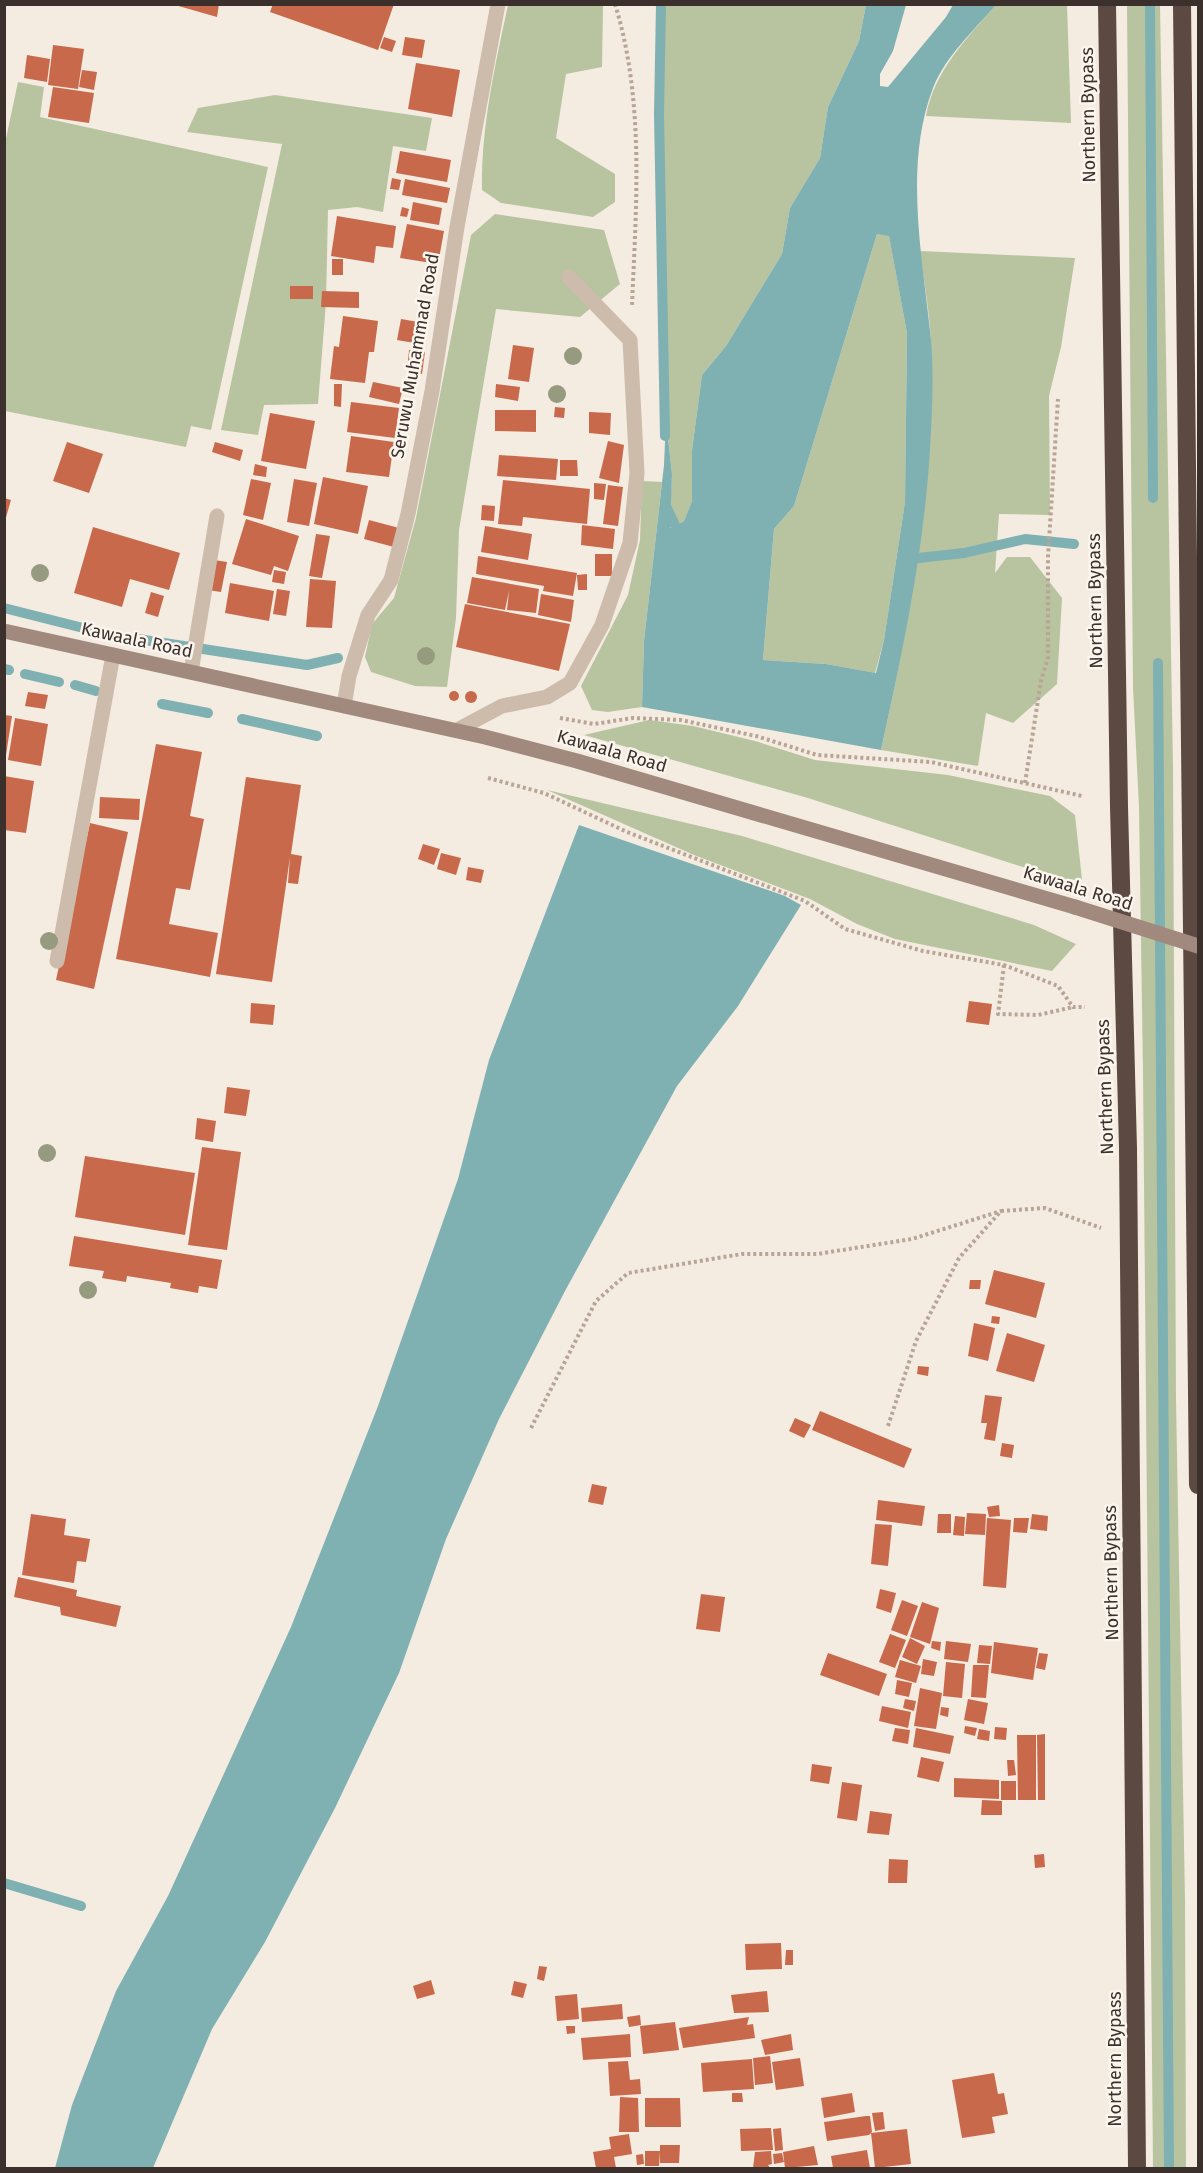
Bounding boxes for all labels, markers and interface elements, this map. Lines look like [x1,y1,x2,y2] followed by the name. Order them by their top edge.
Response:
[1076,47,1100,183] street label: Northern Bypass
[386,252,444,460] street label: Seruwu Muhammad Road
[1083,533,1107,669] street label: Northern Bypass
[79,617,195,663] street label: Kawaala Road
[554,725,670,777] street label: Kawaala Road
[1021,861,1135,915] street label: Kawaala Road
[1092,1019,1118,1155] street label: Northern Bypass
[1099,1505,1123,1641] street label: Northern Bypass
[1104,1991,1126,2127] street label: Northern Bypass

